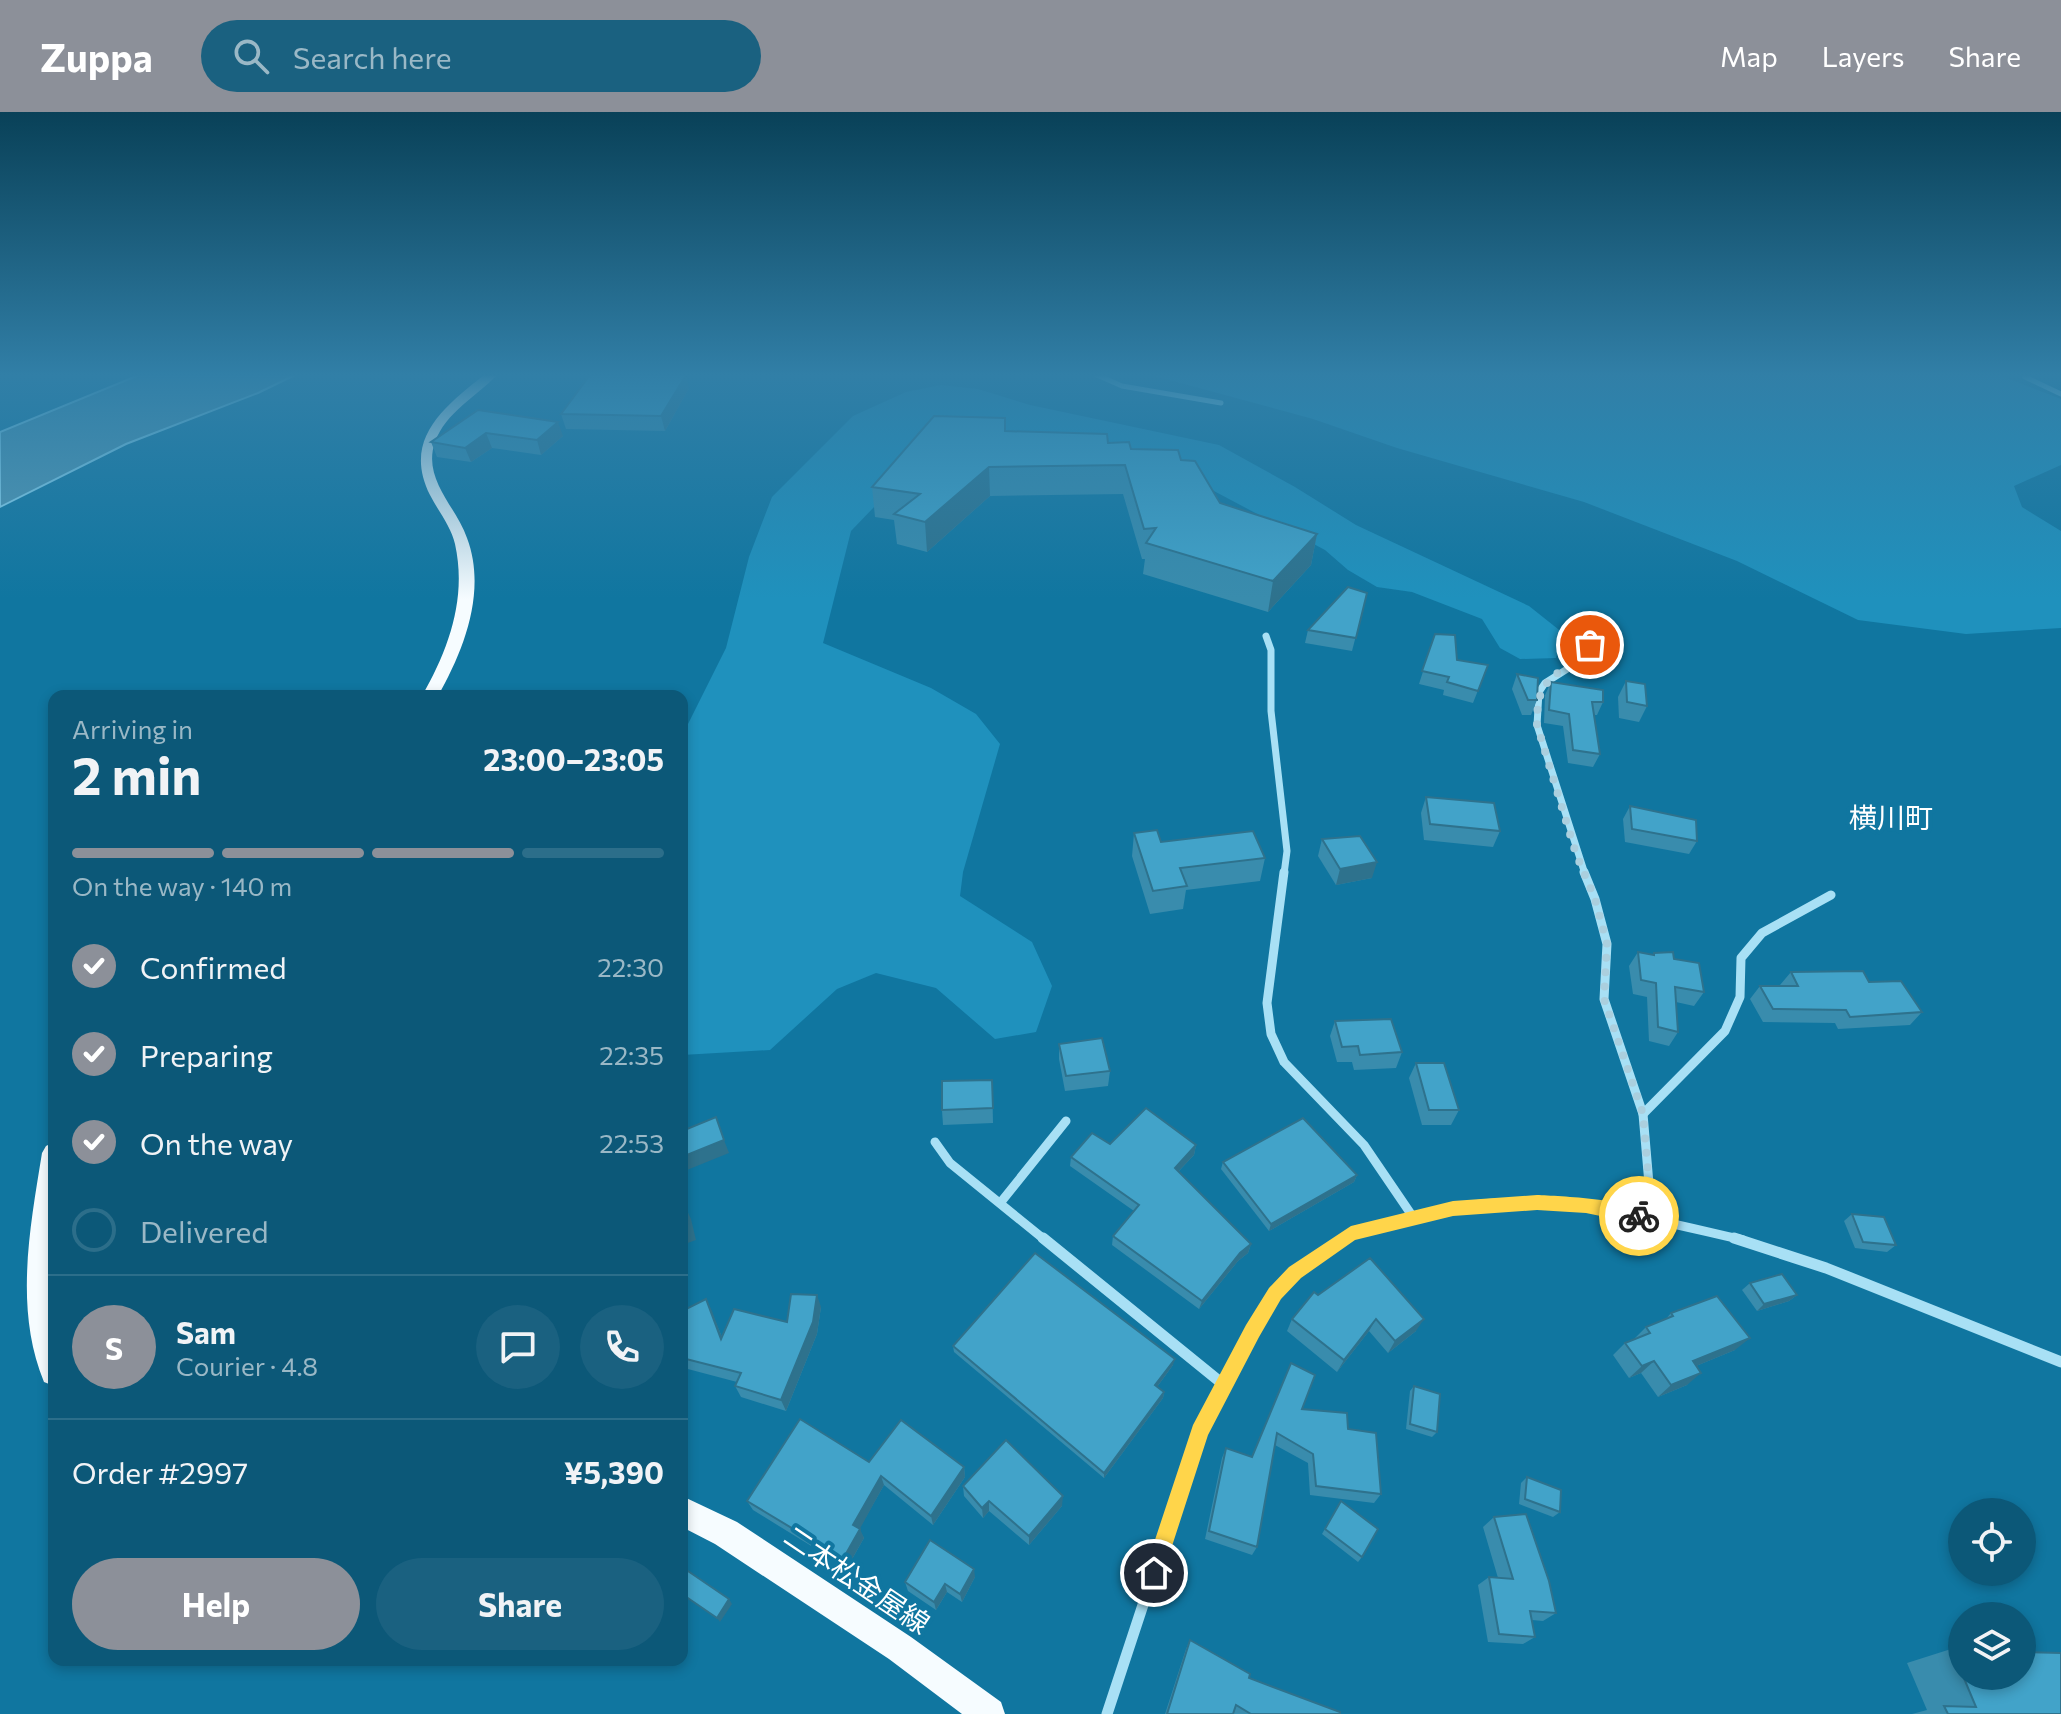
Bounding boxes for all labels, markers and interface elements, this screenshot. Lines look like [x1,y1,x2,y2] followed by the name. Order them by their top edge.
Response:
[201,20,761,92] search box
[40,33,153,80] text: Zuppa
[229,34,273,78] icon: search
[293,38,451,75] text: Search here
[1720,39,1778,73] text: Map
[1822,39,1904,73] text: Layers
[1948,39,2021,73] text: Share
[1556,611,1624,679] pin
[1568,623,1612,667] icon: bag
[72,713,193,744] text: Arriving in
[483,740,664,777] text: 23:00–23:05
[72,742,201,806] text: 2 min
[1849,800,1933,834] district label: 横川町
[72,870,292,901] text: On the way · 140 m
[72,944,116,988] icon: check
[140,948,287,985] text: Confirmed
[597,951,664,982] text: 22:30
[72,1032,116,1076] icon: check
[140,1036,273,1073] text: Preparing
[599,1039,664,1070] text: 22:35
[72,1120,116,1164] icon: check
[140,1124,293,1161] text: On the way
[599,1127,664,1158] text: 22:53
[1599,1176,1679,1256] courier
[1617,1194,1661,1238] icon: bike
[140,1212,269,1249] text: Delivered
[476,1305,560,1389] button: chat
[580,1305,664,1389] button: phone
[176,1313,236,1350] text: Sam
[105,1329,123,1366] text: S
[176,1350,318,1381] text: Courier · 4.8
[72,1453,248,1490] text: Order #2997
[564,1453,664,1490] text: ¥5,390
[1948,1498,2036,1690] map controls
[1948,1498,2036,1586] button: locate
[778,1518,937,1640] street label: 二本松金屋線
[1120,1539,1188,1607] pin
[1132,1551,1176,1595] icon: home
[72,1558,360,1650] button: Help
[376,1558,664,1650] button: Share
[1948,1602,2036,1690] button: layers

